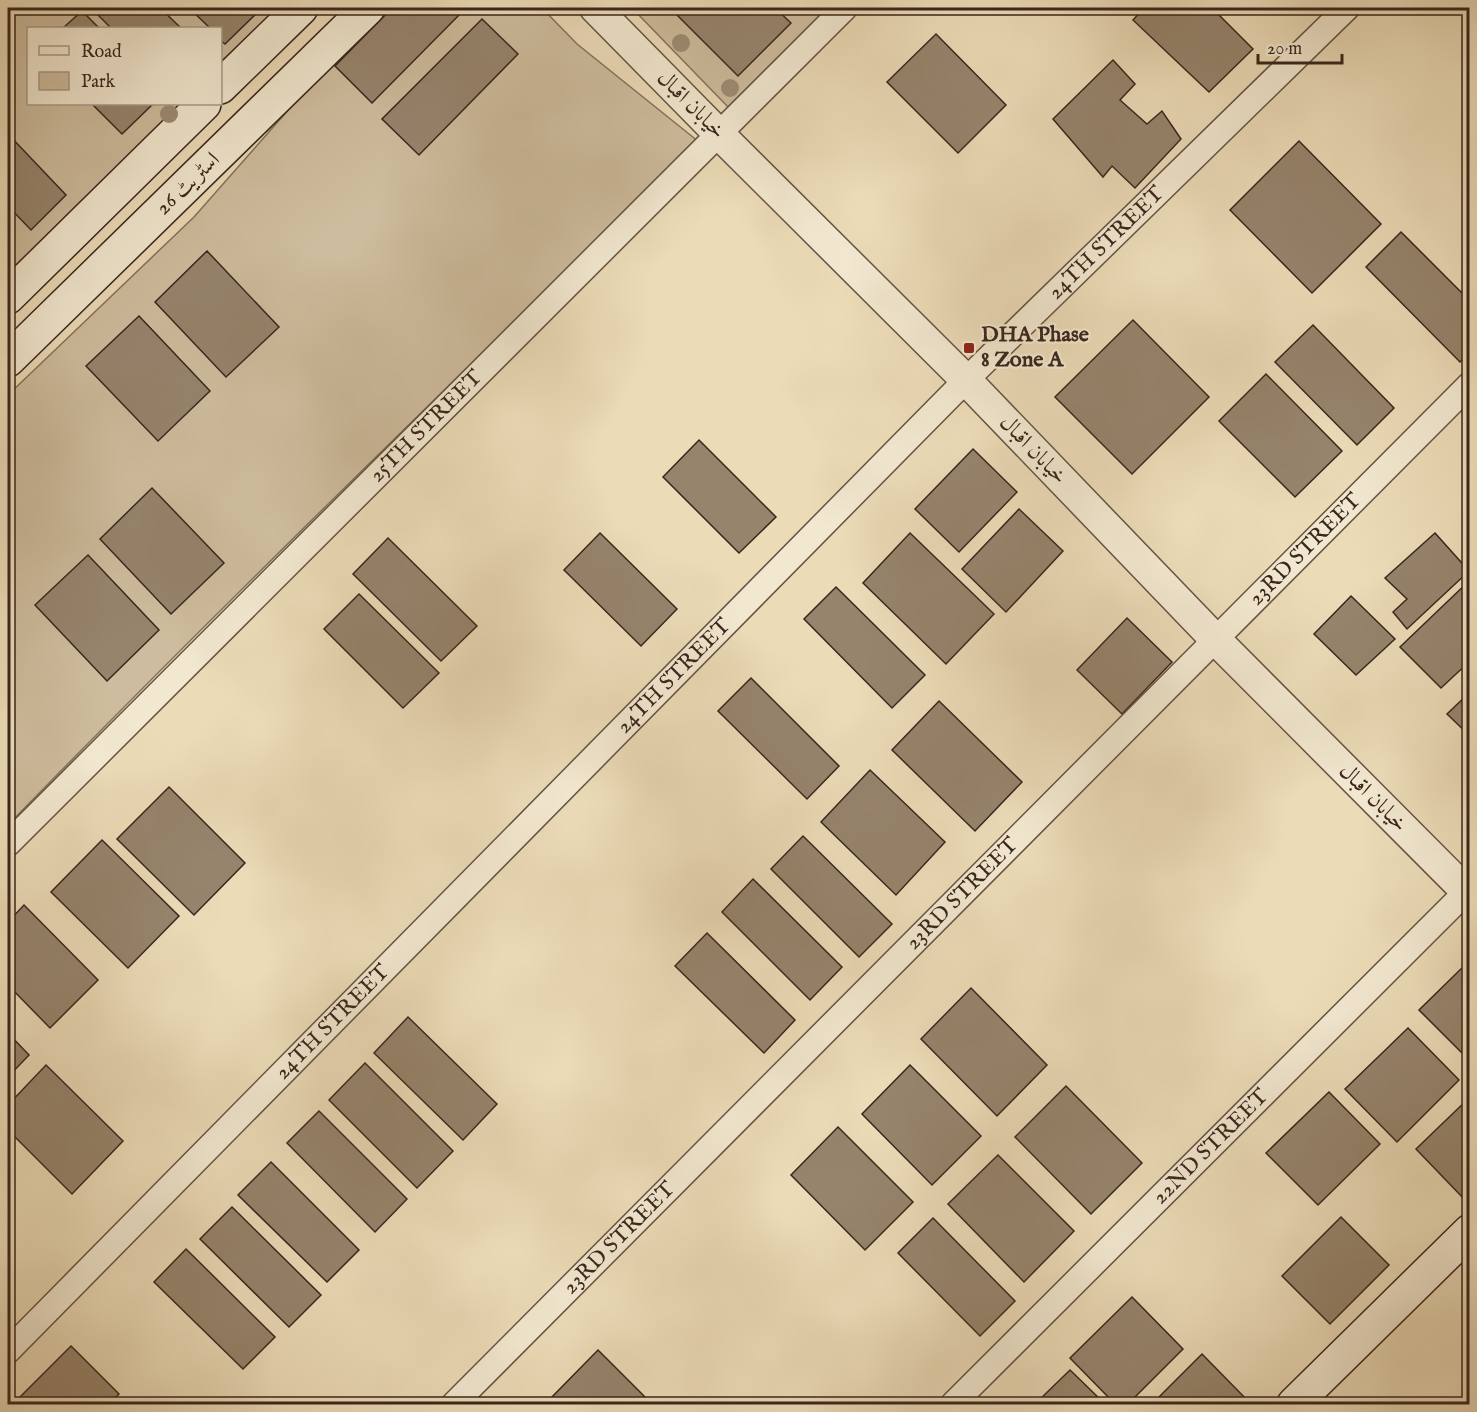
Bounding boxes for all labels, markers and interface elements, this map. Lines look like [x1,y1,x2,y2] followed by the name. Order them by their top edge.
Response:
[27,27,222,105] legend
[1258,27,1342,65] scale bar
[1267,38,1302,61] text: 20 m
[81,41,122,64] text: Road
[651,65,731,145] street label: خیابان اقبال
[81,71,116,94] text: Park
[150,146,226,222] street label: اسٹریٹ 26
[1042,180,1170,306] street label: 24TH STREET
[981,321,1089,374] place label: DHA Phase 8 Zone A
[962,341,976,355] marker: DHA Phase 8 Zone A
[364,364,489,489] street label: 25TH STREET
[993,409,1073,491] street label: خیابان اقبال
[1243,487,1367,612] street label: 23RD STREET
[611,612,737,740] street label: 24TH STREET
[1333,758,1413,838] street label: خیابان اقبال
[900,832,1024,956] street label: 23RD STREET
[269,958,396,1086] street label: 24TH STREET
[1147,1083,1275,1211] street label: 22ND STREET
[557,1176,681,1301] street label: 23RD STREET

